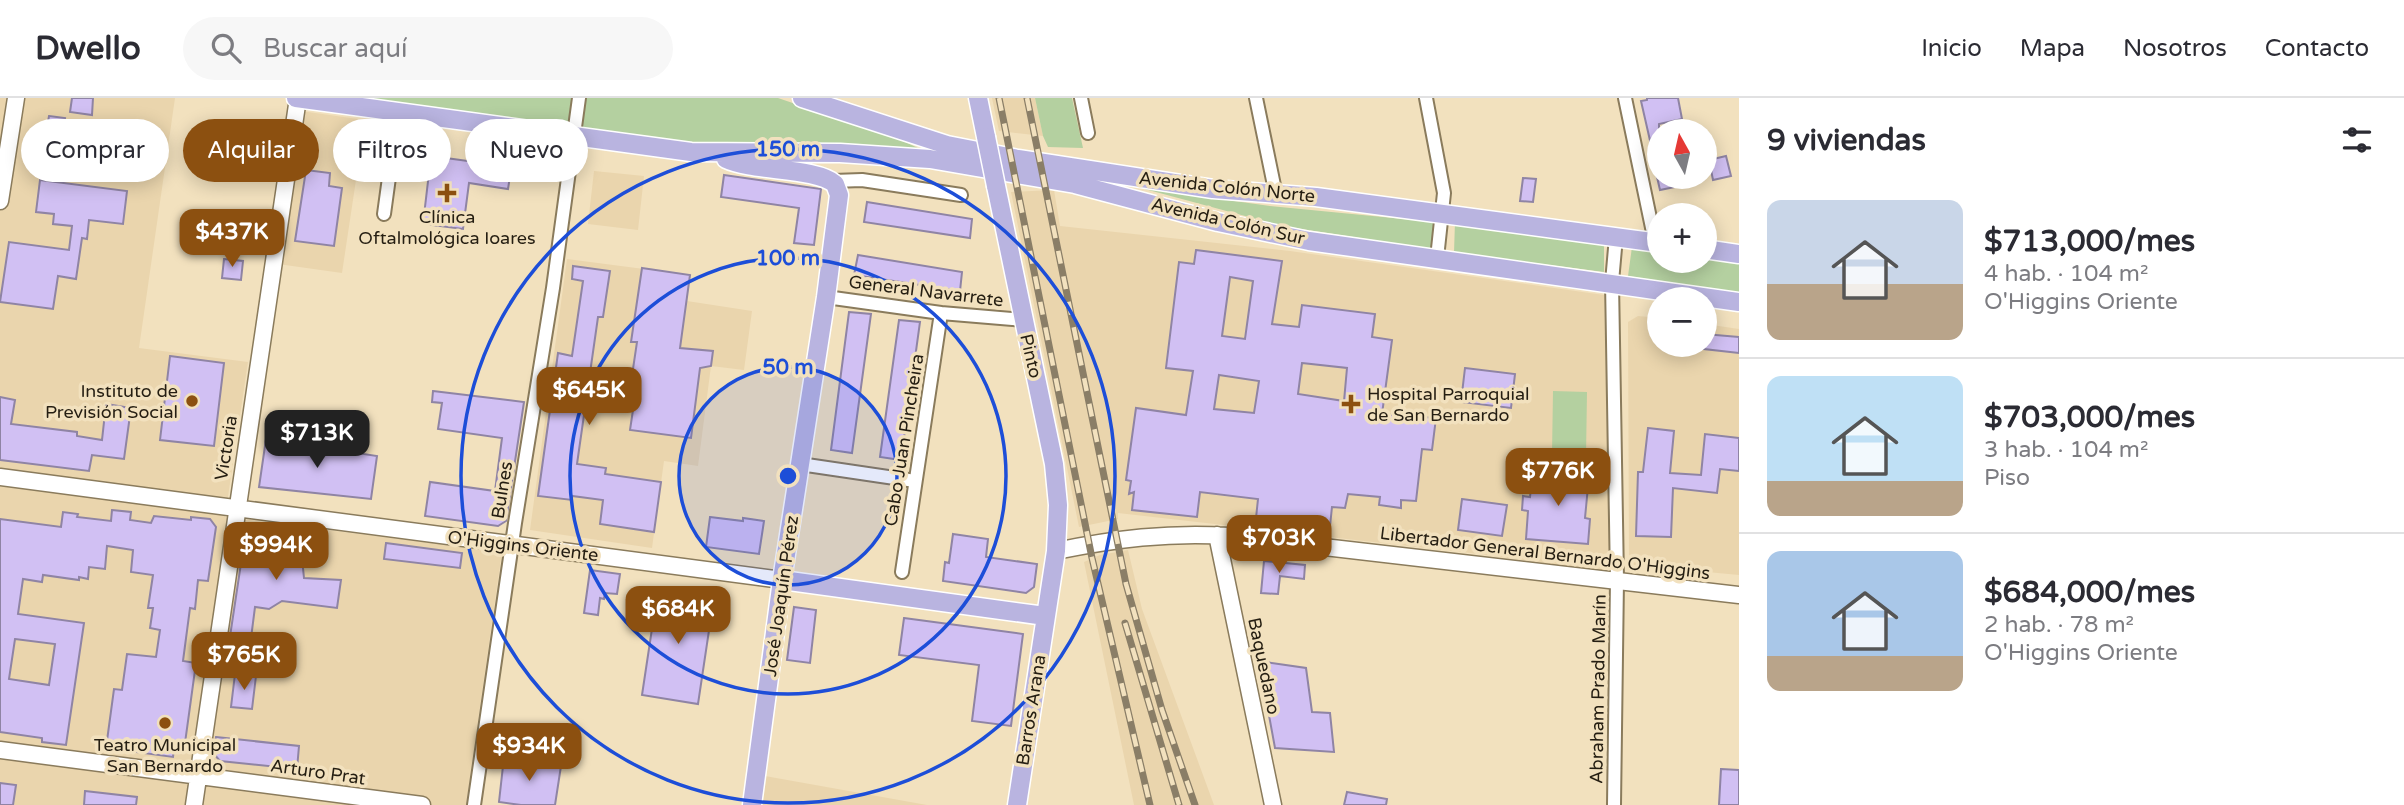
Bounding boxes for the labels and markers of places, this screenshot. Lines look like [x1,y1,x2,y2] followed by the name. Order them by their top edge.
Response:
[437,183,457,203] marker: Clínica Oftalmológica Ioares
[358,206,536,249] place label: Clínica Oftalmológica Ioares
[183,209,281,269] pin: $437K
[540,368,638,427] pin: $645K
[45,380,178,423] place label: Instituto de Previsión Social
[1367,383,1530,426] place label: Hospital Parroquial de San Bernardo
[184,393,200,409] marker: Instituto de Previsión Social
[1341,394,1361,414] marker: Hospital Parroquial de San Bernardo
[268,410,366,470] pin: $713K
[1509,448,1607,508] pin: $776K
[776,464,800,488] centre of rings
[1230,516,1328,575] pin: $703K
[227,522,325,582] pin: $994K
[629,587,727,646] pin: $684K
[195,632,293,692] pin: $765K
[157,715,173,731] marker: Teatro Municipal San Bernardo
[480,724,578,783] pin: $934K
[94,734,236,777] place label: Teatro Municipal San Bernardo

